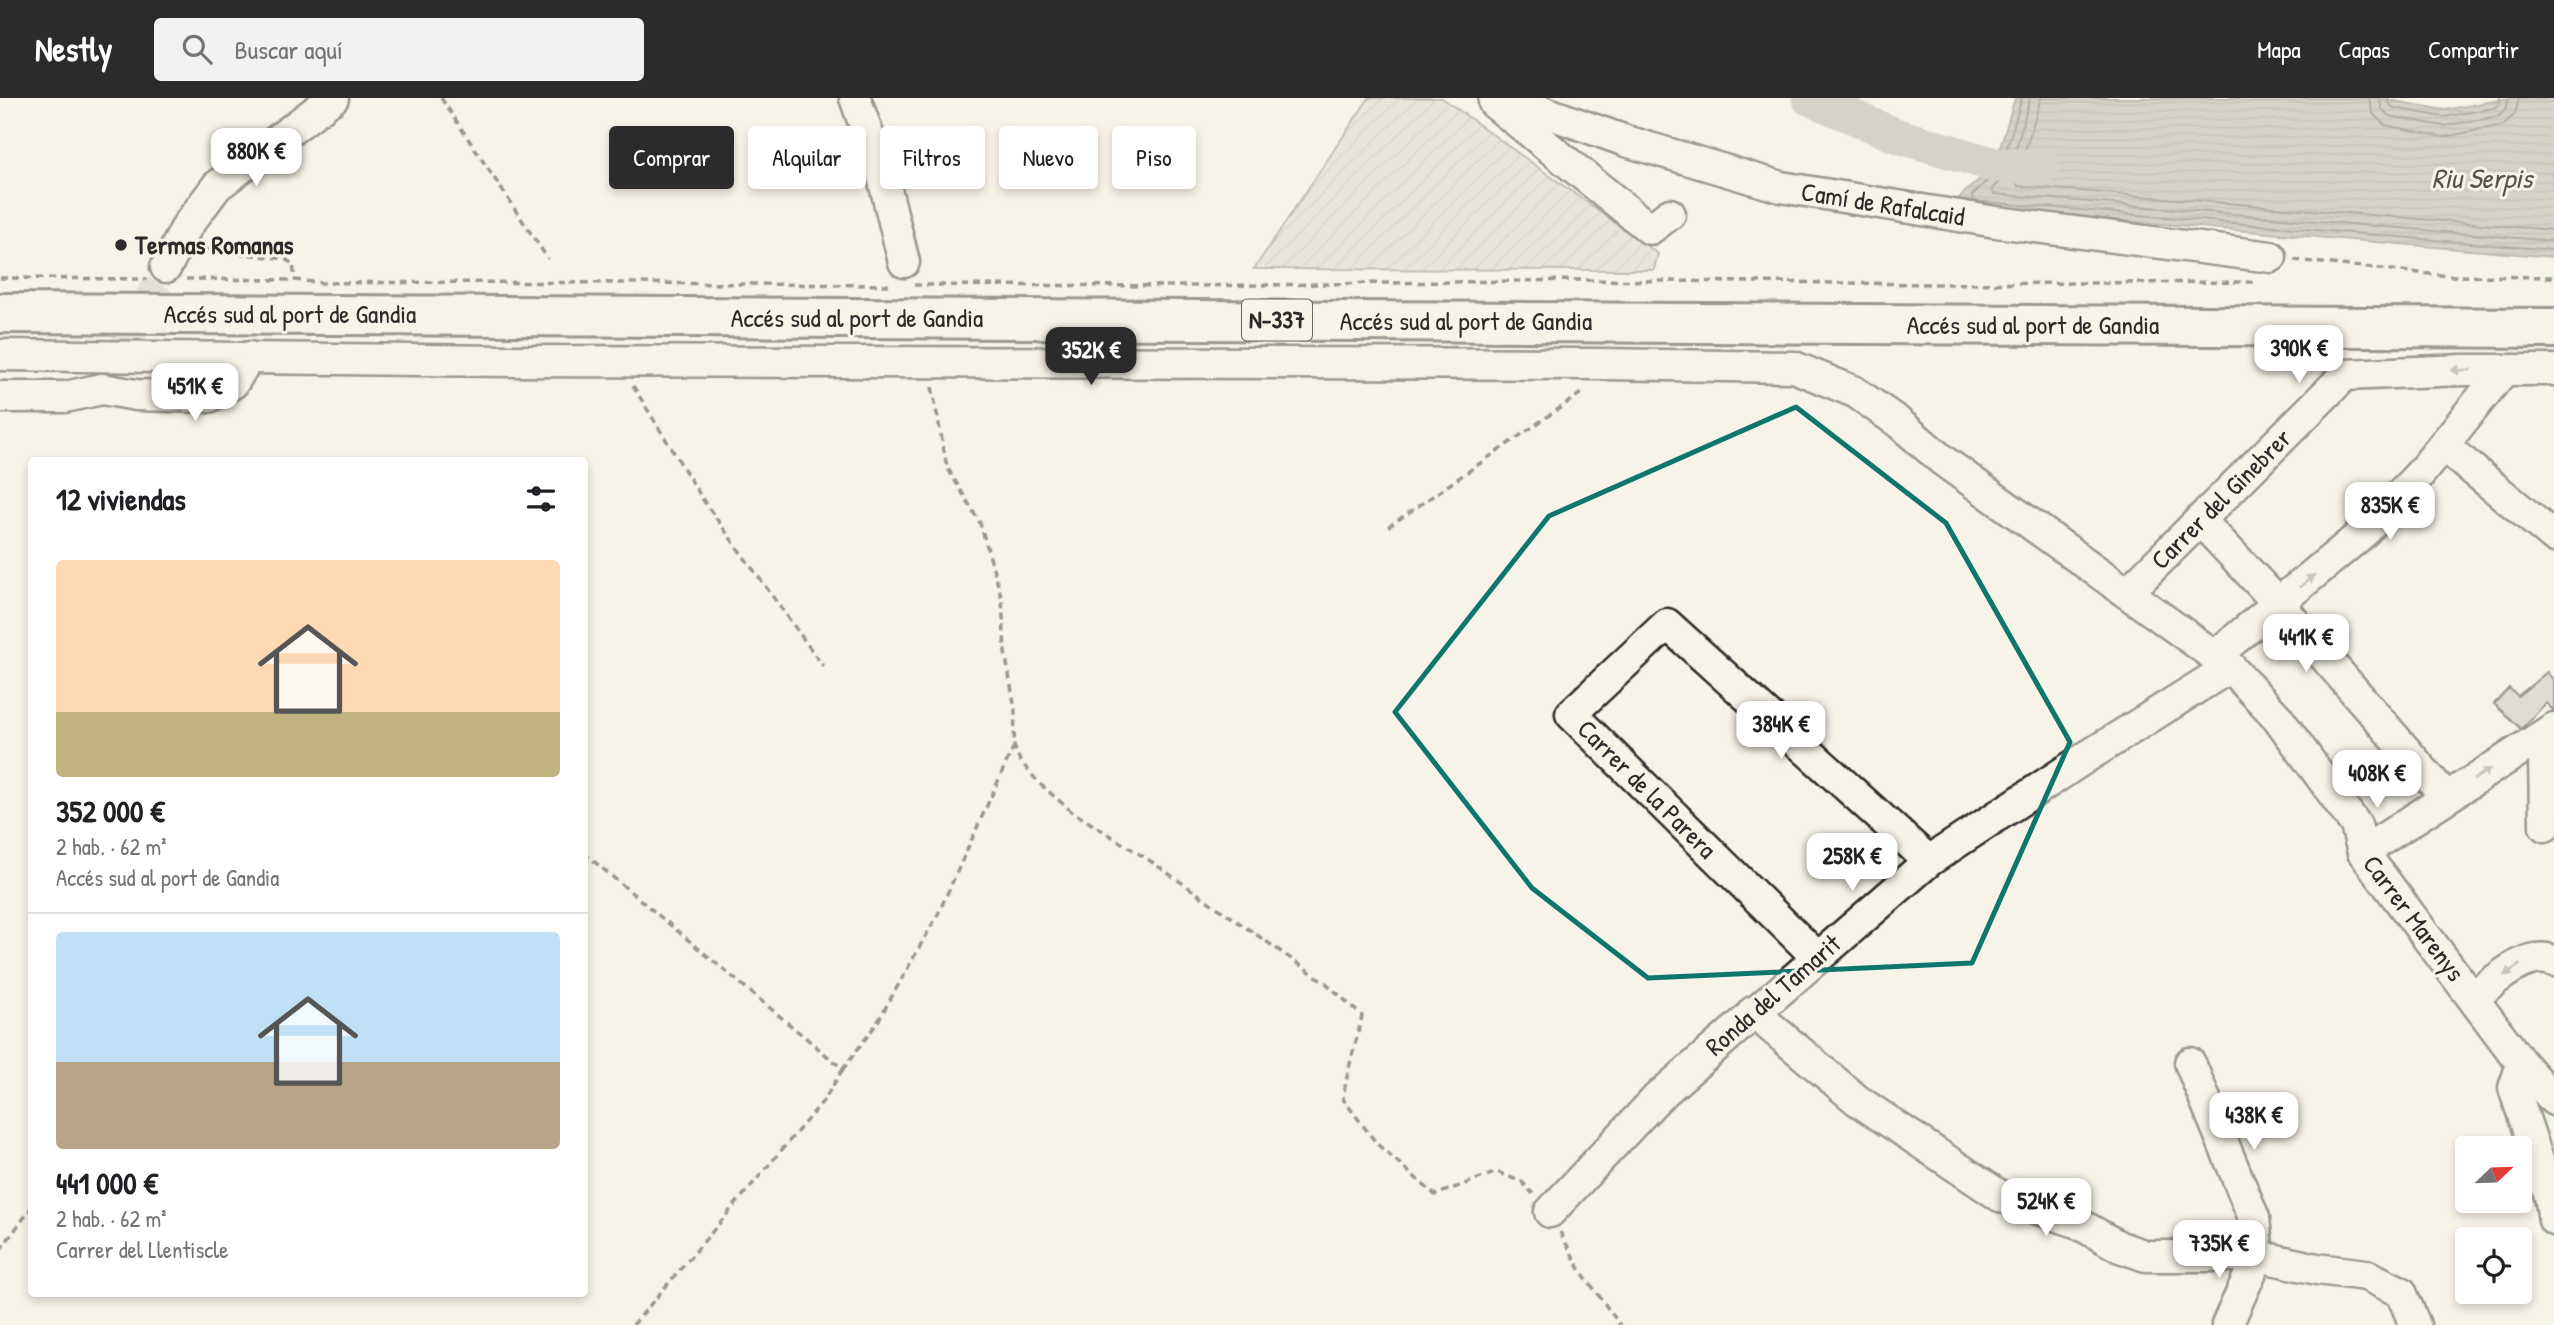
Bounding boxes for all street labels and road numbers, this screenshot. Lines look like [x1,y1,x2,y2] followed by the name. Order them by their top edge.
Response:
[1799,173,1967,234] street label: Camí de Rafalcaid
[164,296,416,331] street label: Accés sud al port de Gandia
[731,300,983,335] street label: Accés sud al port de Gandia
[1242,300,1312,341] road number: N-337
[1340,303,1592,338] street label: Accés sud al port de Gandia
[1907,307,2159,342] street label: Accés sud al port de Gandia
[2143,421,2299,577] street label: Carrer del Ginebrer
[1570,711,1725,866] street label: Carrer de la Parera
[2355,847,2473,988] street label: Carrer Marenys
[1698,925,1849,1063] street label: Ronda del Tamarit

